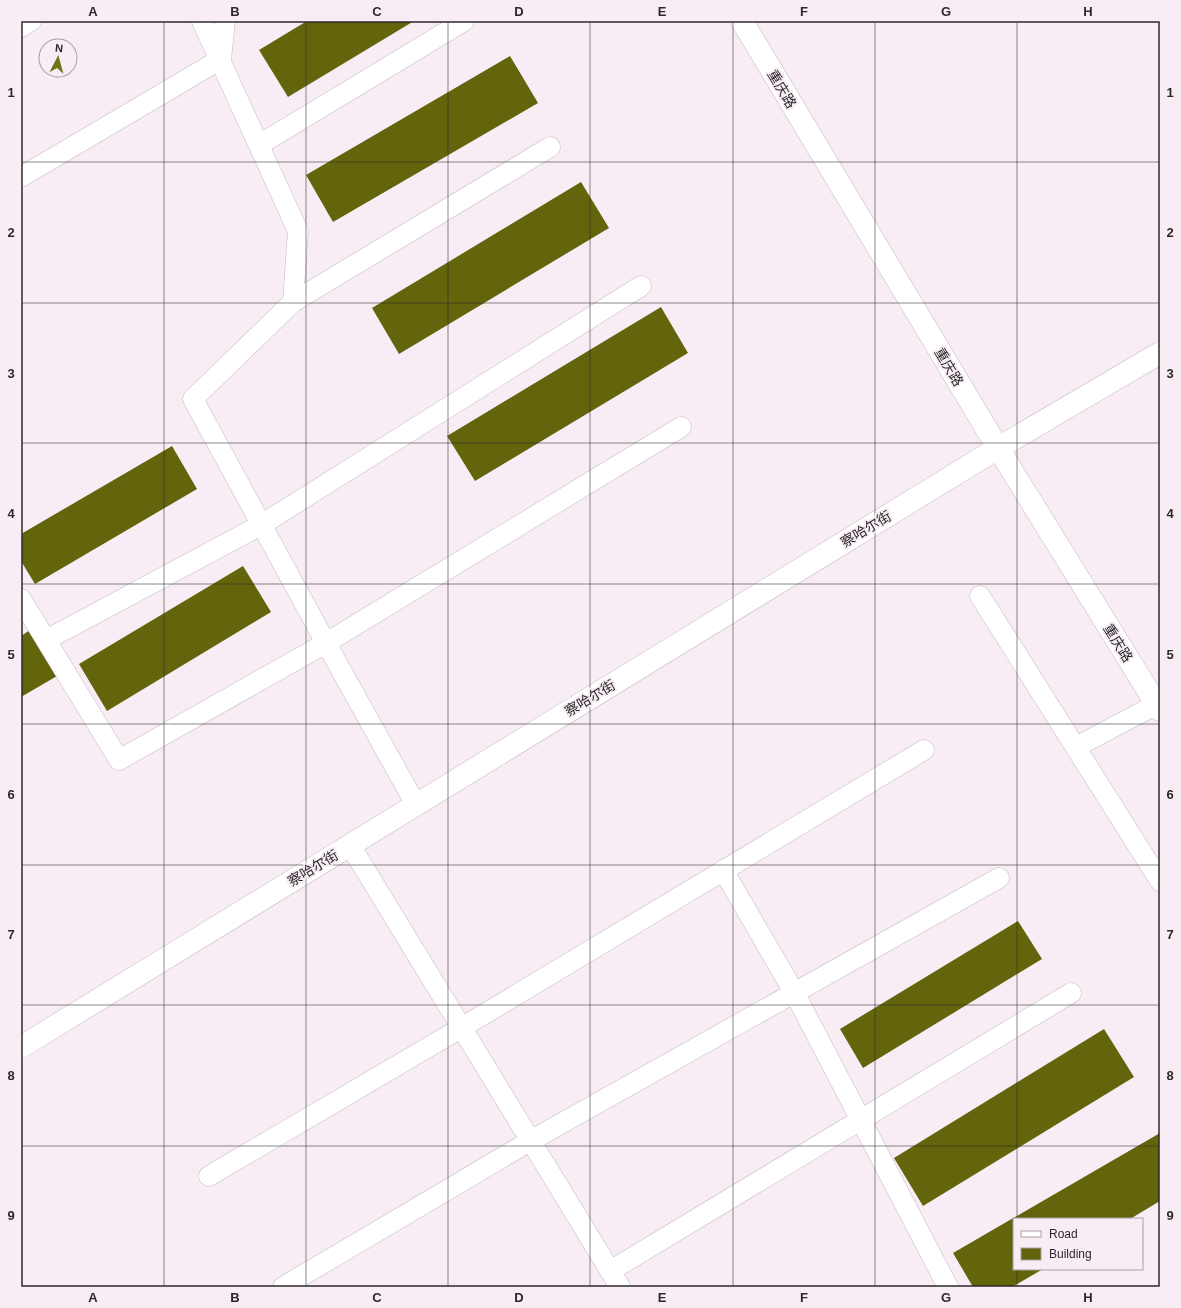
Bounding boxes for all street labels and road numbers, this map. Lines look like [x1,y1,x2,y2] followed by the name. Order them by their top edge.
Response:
[764,67,800,111] street label: 重庆路
[931,345,967,389] street label: 重庆路
[838,508,894,550] street label: 察哈尔街
[1100,621,1136,665] street label: 重庆路
[562,677,618,719] street label: 察哈尔街
[285,847,341,889] street label: 察哈尔街

